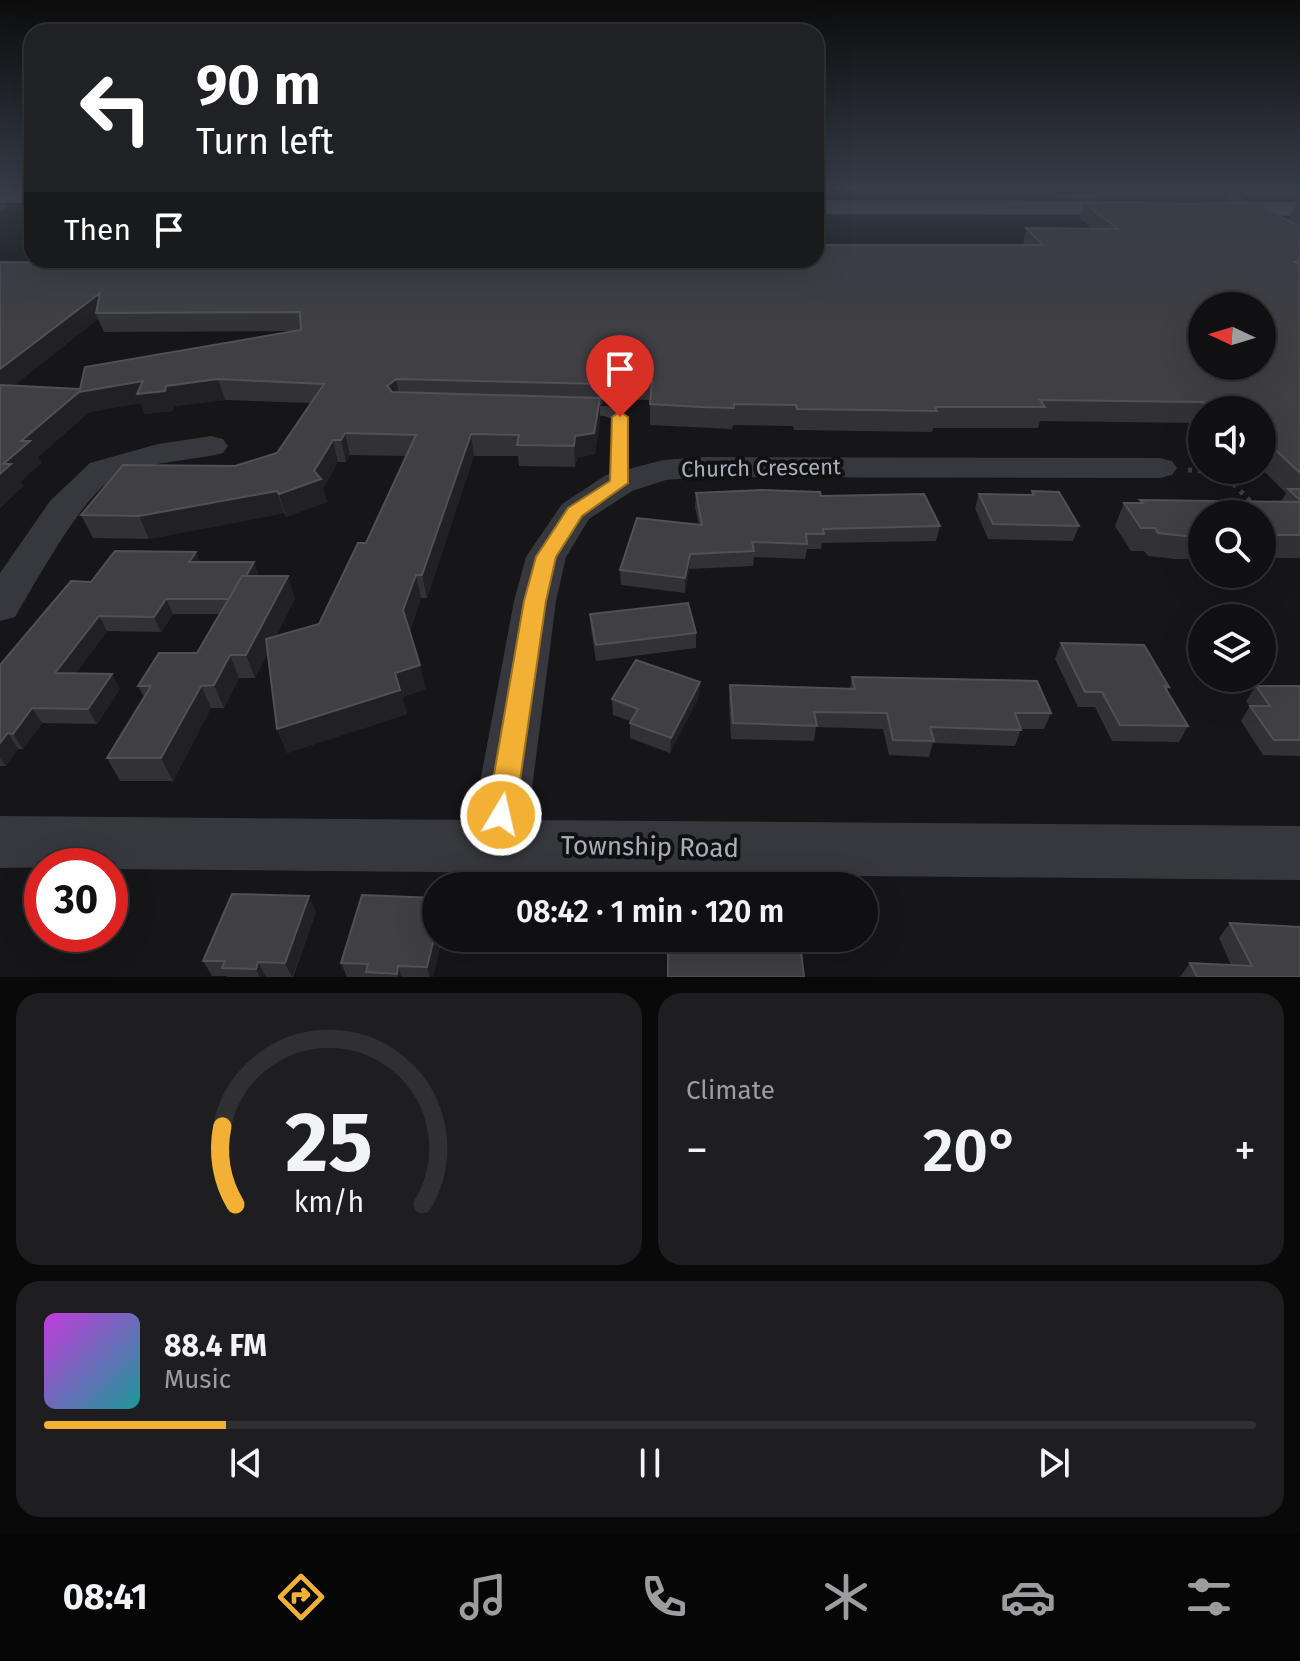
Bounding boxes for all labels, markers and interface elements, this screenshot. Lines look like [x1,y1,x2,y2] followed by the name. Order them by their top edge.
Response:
[196,52,321,119] text: 90 m
[64,56,168,160] icon: left
[196,120,334,164] text: Turn left
[147,208,191,252] icon: arrive
[64,212,131,248] text: Then
[1188,292,1276,380] north arrow
[1188,292,1276,692] map controls
[586,335,654,417] pin
[598,347,642,391] icon: arrive
[1188,396,1276,484] button: sound
[681,453,841,483] street label: Church Crescent
[1188,500,1276,588] button: search
[1188,604,1276,692] button: layers
[459,773,543,857] position arrow
[561,830,739,864] street label: Township Road
[24,848,128,952] speed limit sign: 30
[516,894,784,930] text: 08:42 · 1 min · 120 m
[686,1075,775,1106] text: Climate
[285,1093,373,1193] text: 25
[923,1115,1019,1187] text: 20°
[686,1124,708,1177] text: −
[1234,1124,1256,1177] text: +
[294,1185,364,1220] text: km/h
[164,1328,267,1364] text: 88.4 FM
[164,1364,231,1395] text: Music
[224,1441,268,1485] icon: previous
[628,1441,672,1485] icon: pause
[1032,1441,1076,1485] icon: next
[273,1569,329,1625] icon: directions
[455,1569,511,1625] icon: music
[636,1569,692,1625] icon: phone
[818,1569,874,1625] icon: climate
[1000,1569,1056,1625] icon: car
[1181,1569,1237,1625] icon: filters
[63,1575,148,1619] text: 08:41

